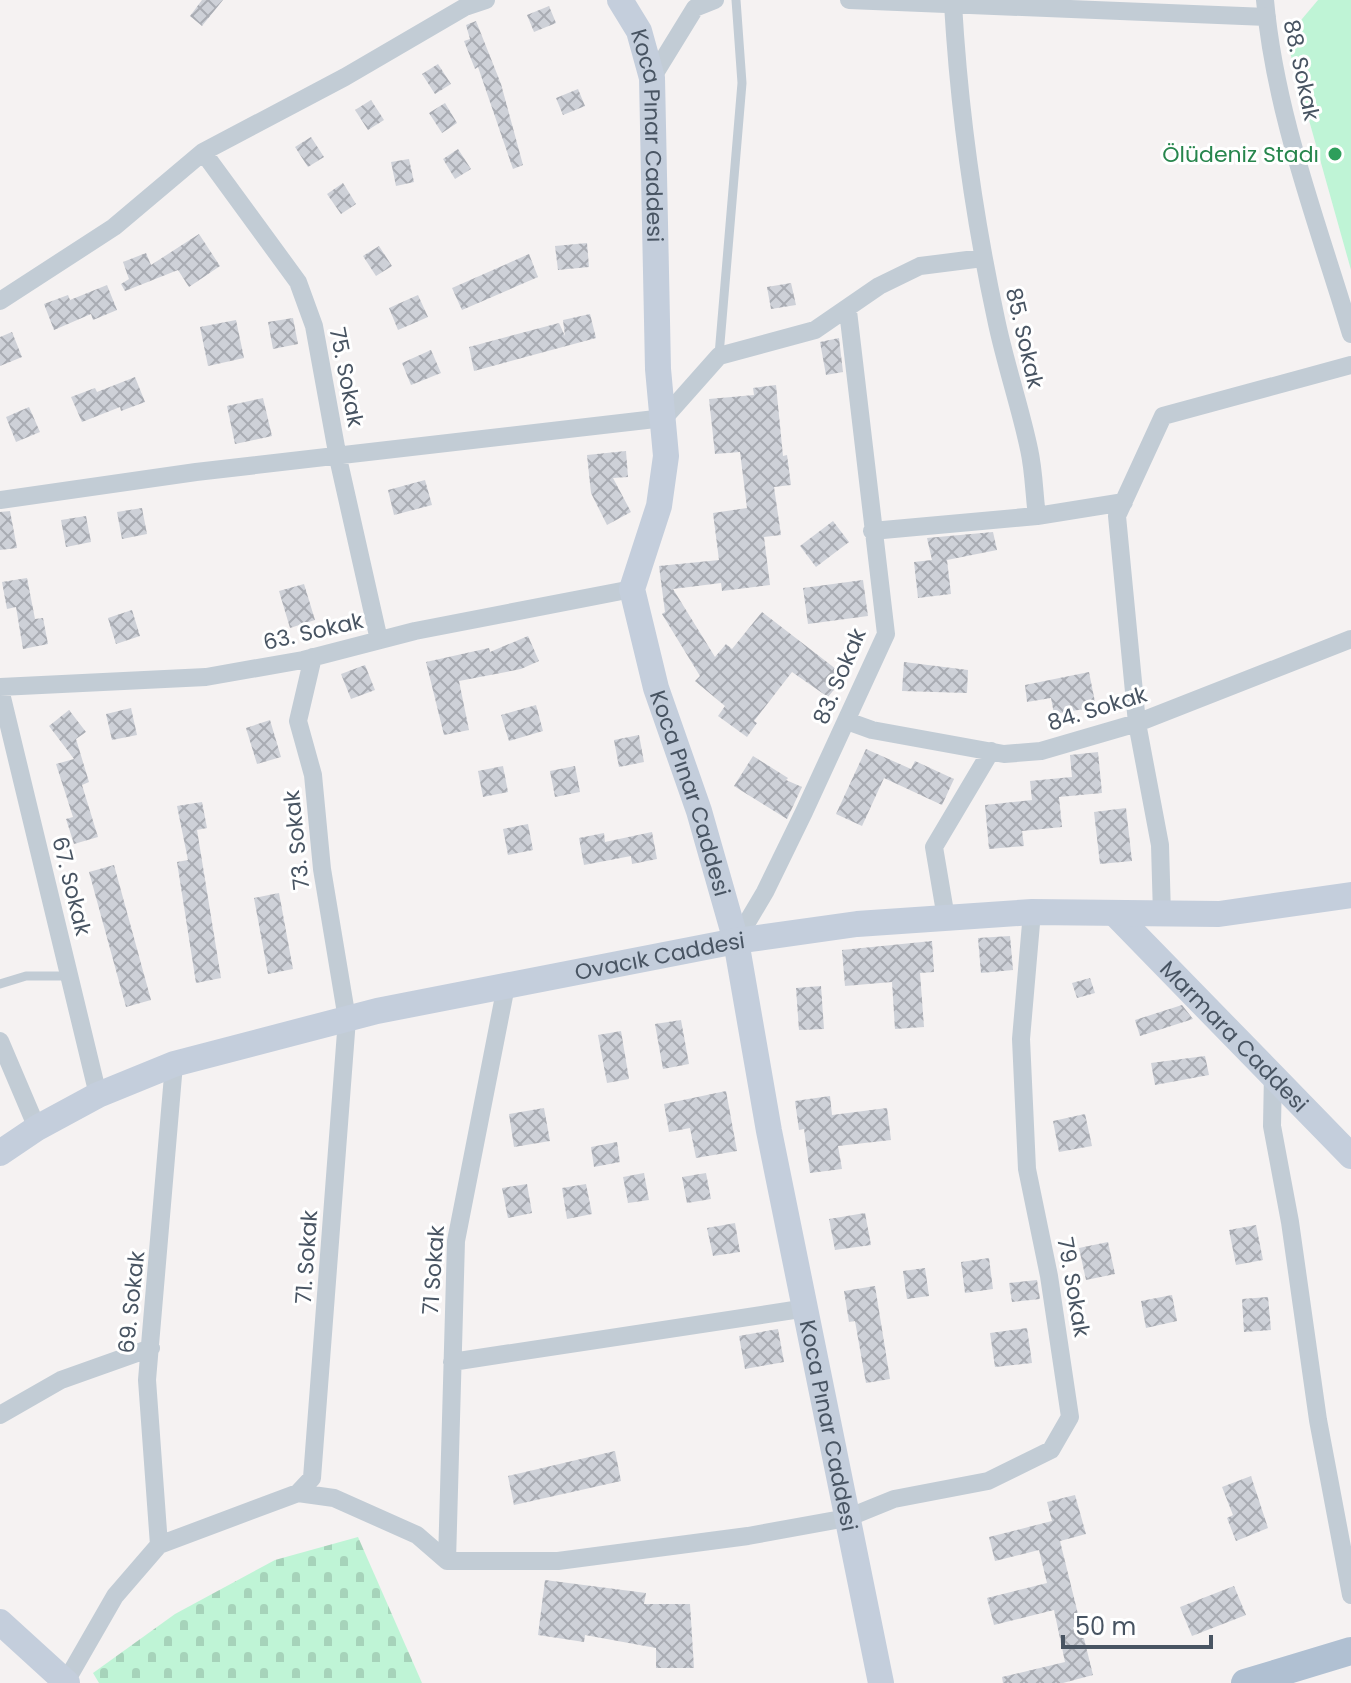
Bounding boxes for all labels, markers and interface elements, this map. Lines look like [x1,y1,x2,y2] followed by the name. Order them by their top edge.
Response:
[1276,17,1327,124] street label: 88. Sokak
[623,25,670,243] street label: Koca Pınar Caddesi
[1162,139,1319,170] place label: Ölüdeniz Stadı
[1326,145,1344,163] marker: Ölüdeniz Stadı
[998,285,1051,392] street label: 85. Sokak
[322,325,371,430] street label: 75. Sokak
[260,605,367,658] street label: 63. Sokak
[805,623,874,729] street label: 83. Sokak
[1043,678,1151,738] street label: 84. Sokak
[642,686,737,900] street label: Koca Pınar Caddesi
[276,788,317,891] street label: 73. Sokak
[44,833,99,940] street label: 67. Sokak
[572,925,747,988] street label: Ovacık Caddesi
[1153,954,1315,1119] street label: Marmara Caddesi
[288,1208,325,1305] street label: 71. Sokak
[415,1224,452,1316] street label: 71 Sokak
[1049,1235,1098,1340] street label: 79. Sokak
[111,1249,152,1355] street label: 69. Sokak
[792,1317,865,1534] street label: Koca Pınar Caddesi
[1063,1599,1211,1649] scale bar
[1075,1610,1136,1643] text: 50 m

